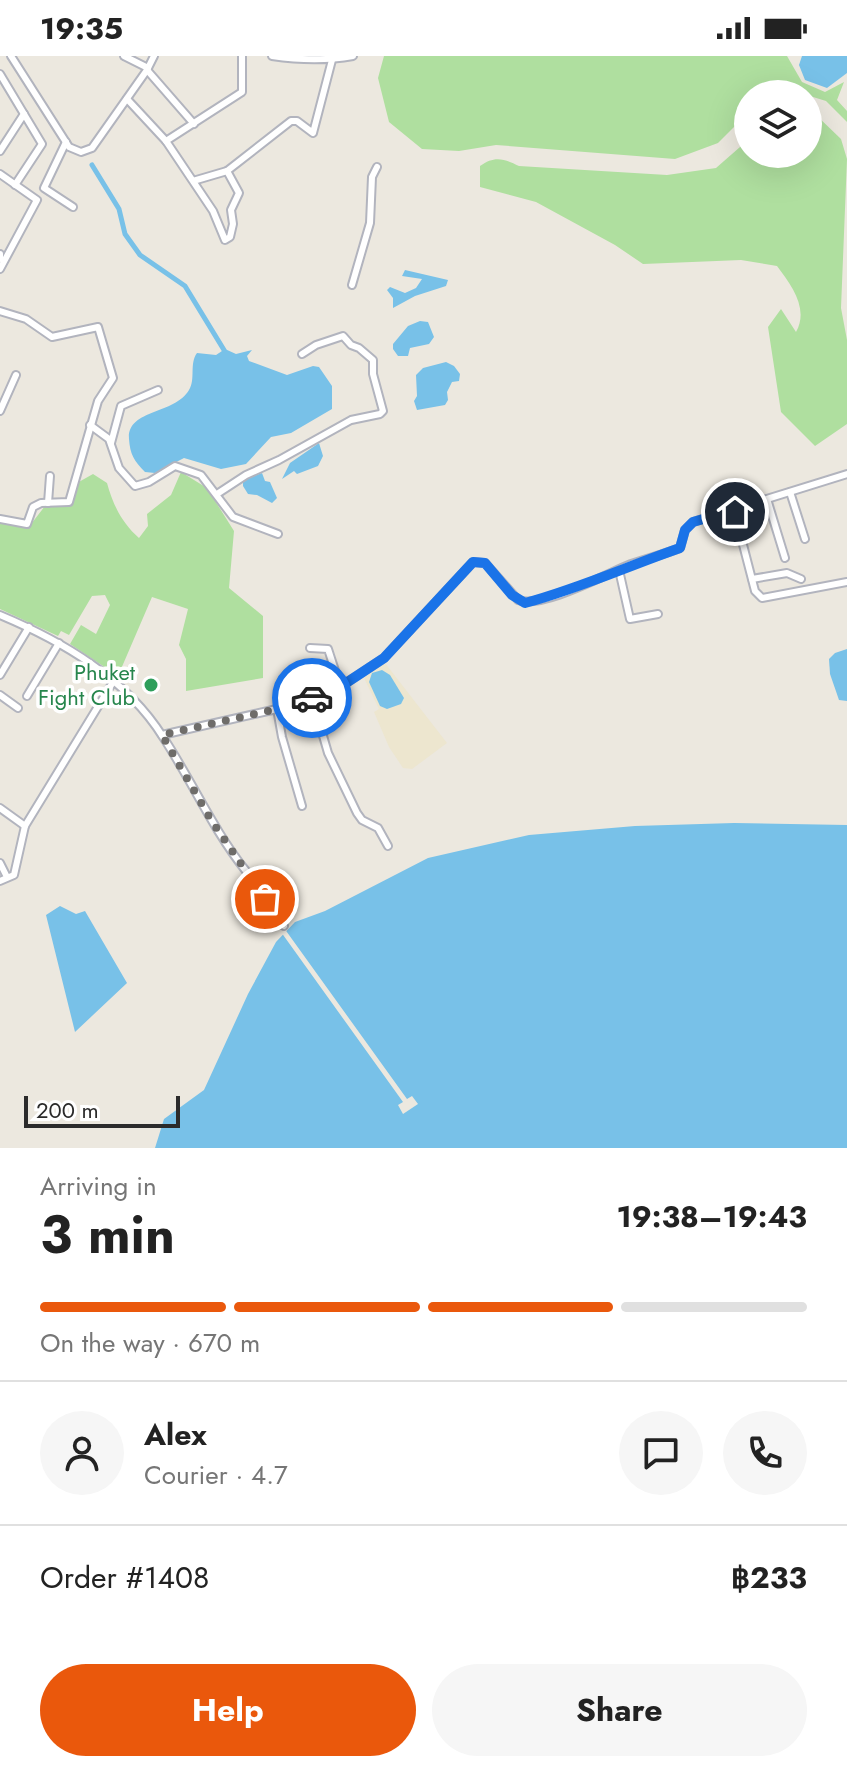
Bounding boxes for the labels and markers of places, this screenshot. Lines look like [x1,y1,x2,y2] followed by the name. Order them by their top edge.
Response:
[701,478,769,546] pin
[38,656,136,713] place label: Phuket Fight Club
[142,676,160,694] marker: Phuket Fight Club
[231,865,299,933] pin

